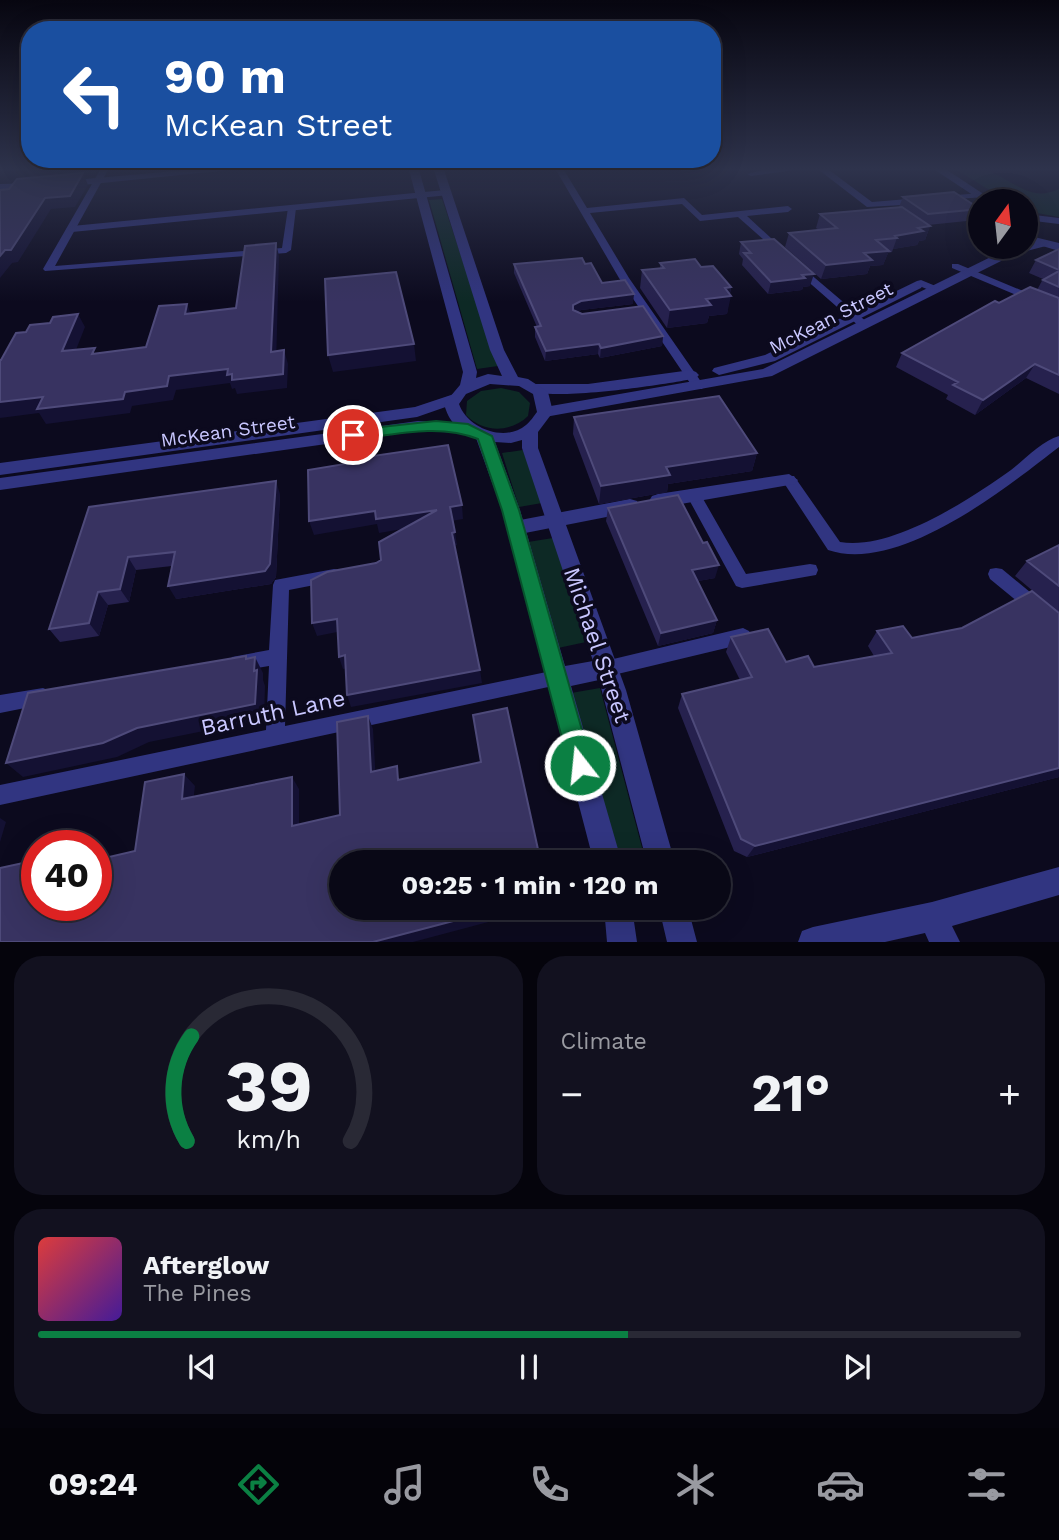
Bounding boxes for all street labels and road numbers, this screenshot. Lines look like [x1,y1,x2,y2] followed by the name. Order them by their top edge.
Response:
[765,277,897,359] street label: McKean Street
[159,410,297,452] street label: McKean Street
[558,564,636,727] street label: Michael Street
[198,685,348,741] street label: Barruth Lane

